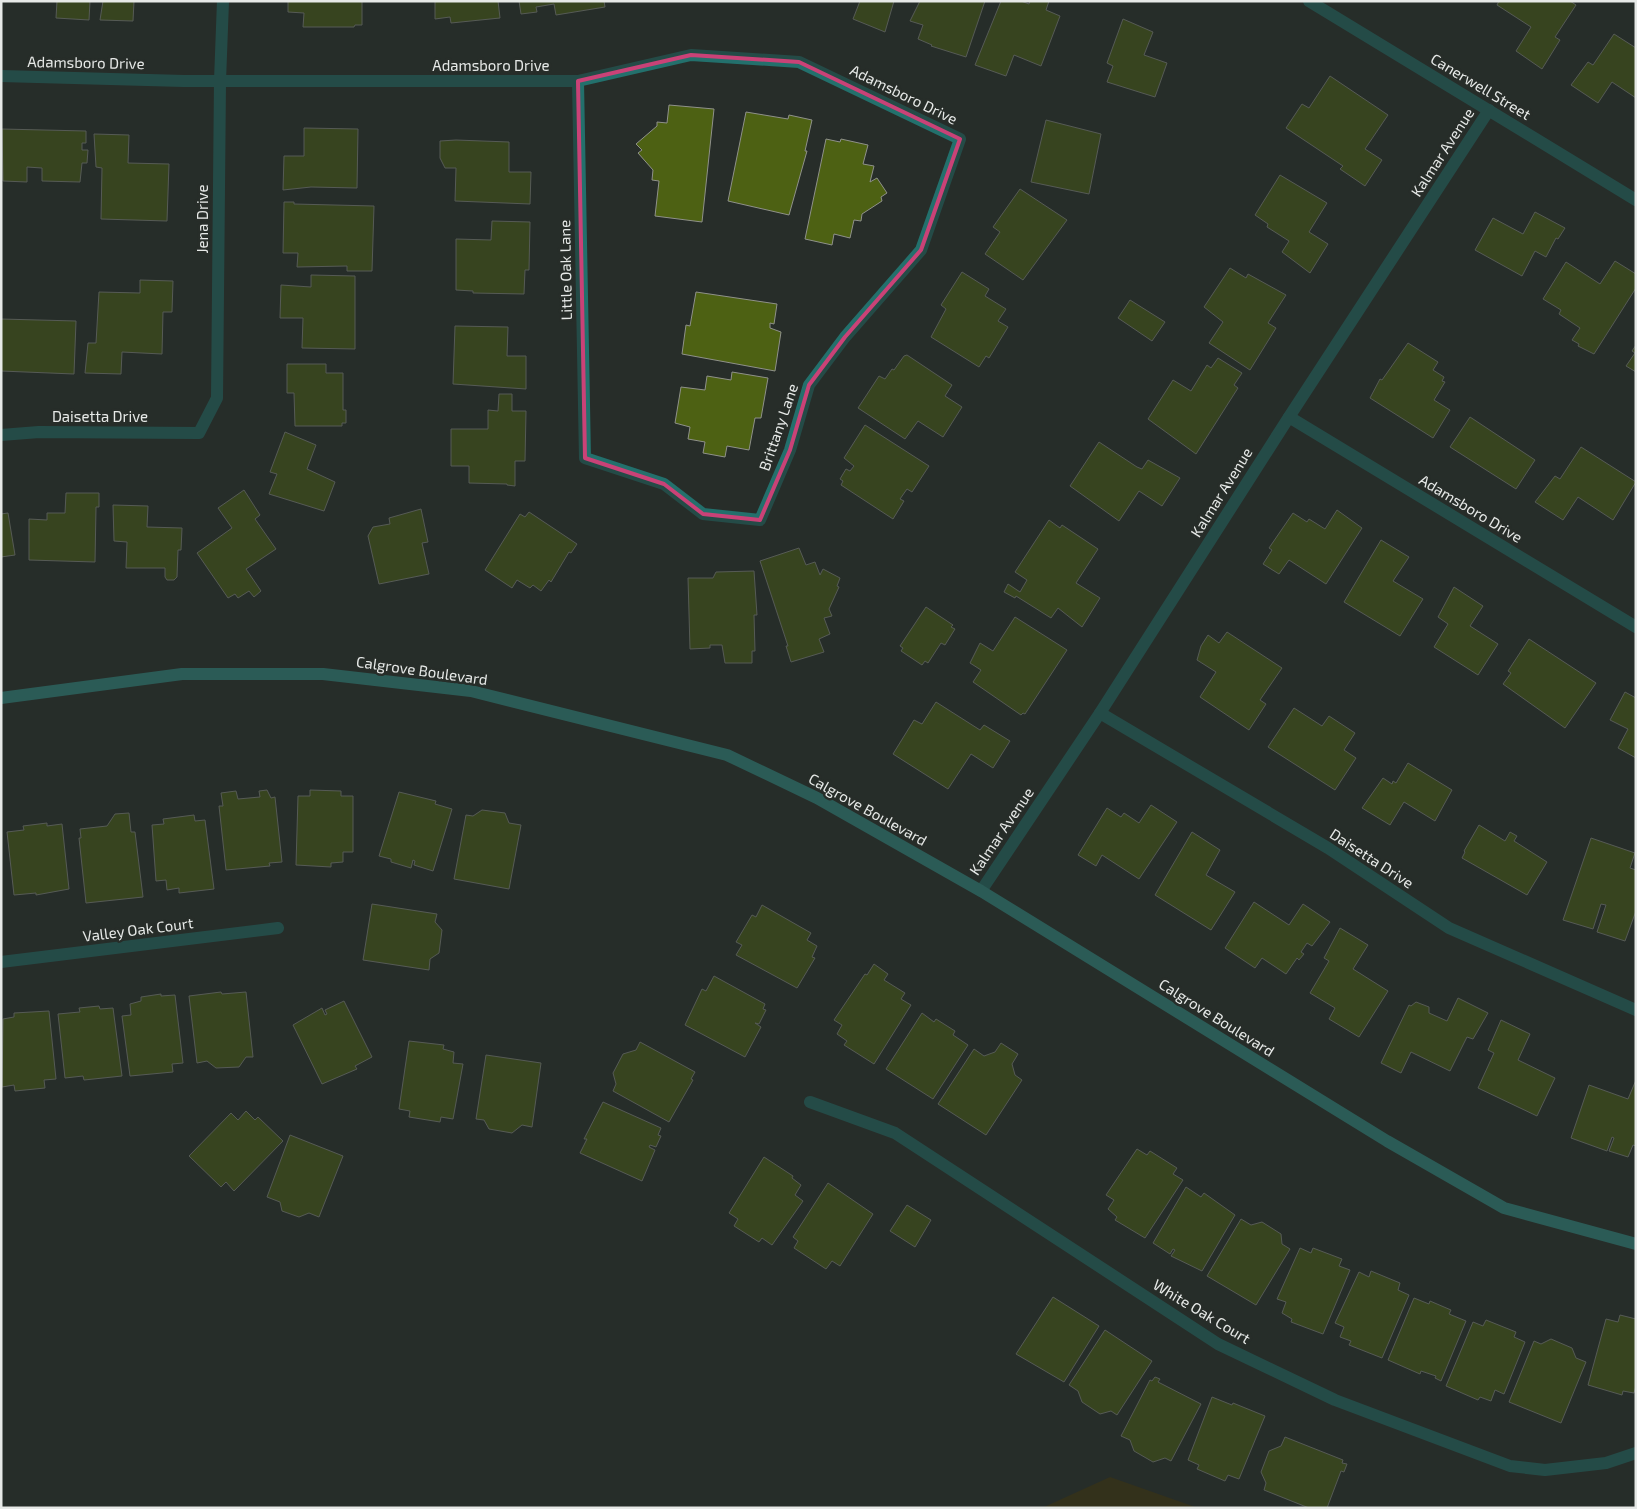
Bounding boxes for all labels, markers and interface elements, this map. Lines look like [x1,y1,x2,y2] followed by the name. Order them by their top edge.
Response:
[1428,49,1535,123] street label: Canerwell Street
[27,52,145,72] street label: Adamsboro Drive
[432,56,550,74] street label: Adamsboro Drive
[847,60,961,128] street label: Adamsboro Drive
[1407,104,1477,200] street label: Kalmar Avenue
[193,184,211,254] street label: Jena Drive
[555,220,575,320] street label: Little Oak Lane
[755,381,801,473] street label: Brittany Lane
[52,407,148,425] street label: Daisetta Drive
[1186,444,1256,540] street label: Kalmar Avenue
[1416,470,1526,546] street label: Adamsboro Drive
[355,652,489,688] street label: Calgrove Boulevard
[806,769,930,849] street label: Calgrove Boulevard
[965,784,1037,878] street label: Kalmar Avenue
[1327,824,1417,892] street label: Daisetta Drive
[82,913,195,945] street label: Valley Oak Court
[1156,974,1278,1060] street label: Calgrove Boulevard
[1150,1275,1254,1347] street label: White Oak Court

